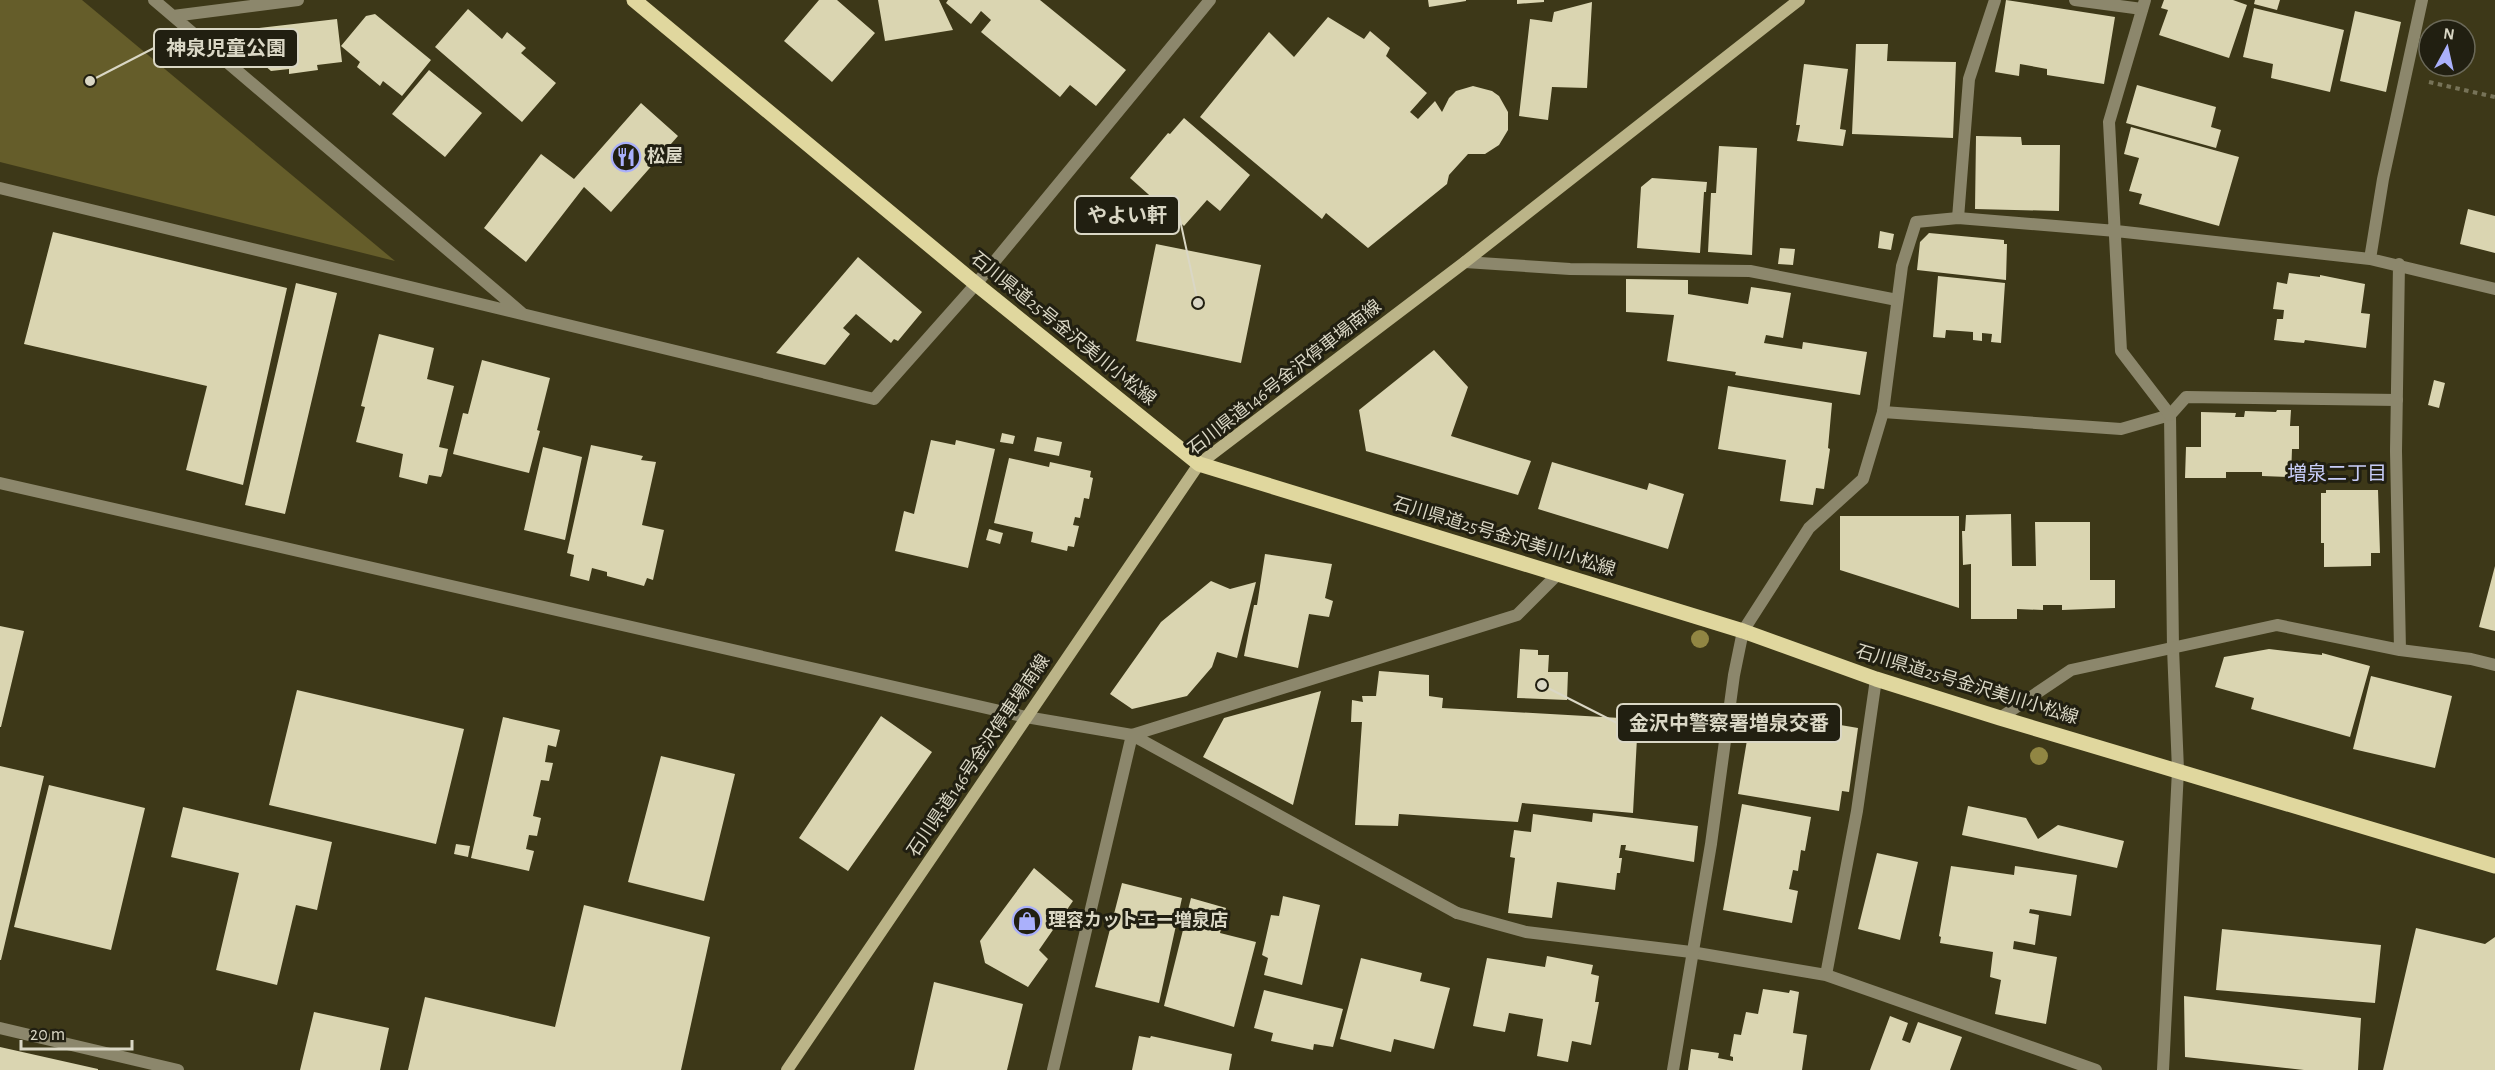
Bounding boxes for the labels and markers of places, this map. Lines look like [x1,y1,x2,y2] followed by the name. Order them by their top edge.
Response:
[154,29,298,67] callout: 神泉児童公園
[610,141,642,173] restaurant icon: 松屋
[647,147,683,166] place label: 松屋
[1075,196,1179,234] callout: やよい軒
[1617,704,1841,742] callout: 金沢中警察署増泉交番
[1011,905,1043,937] shop icon: 理容カットエー増泉店
[1048,910,1228,930] place label: 理容カットエー増泉店

